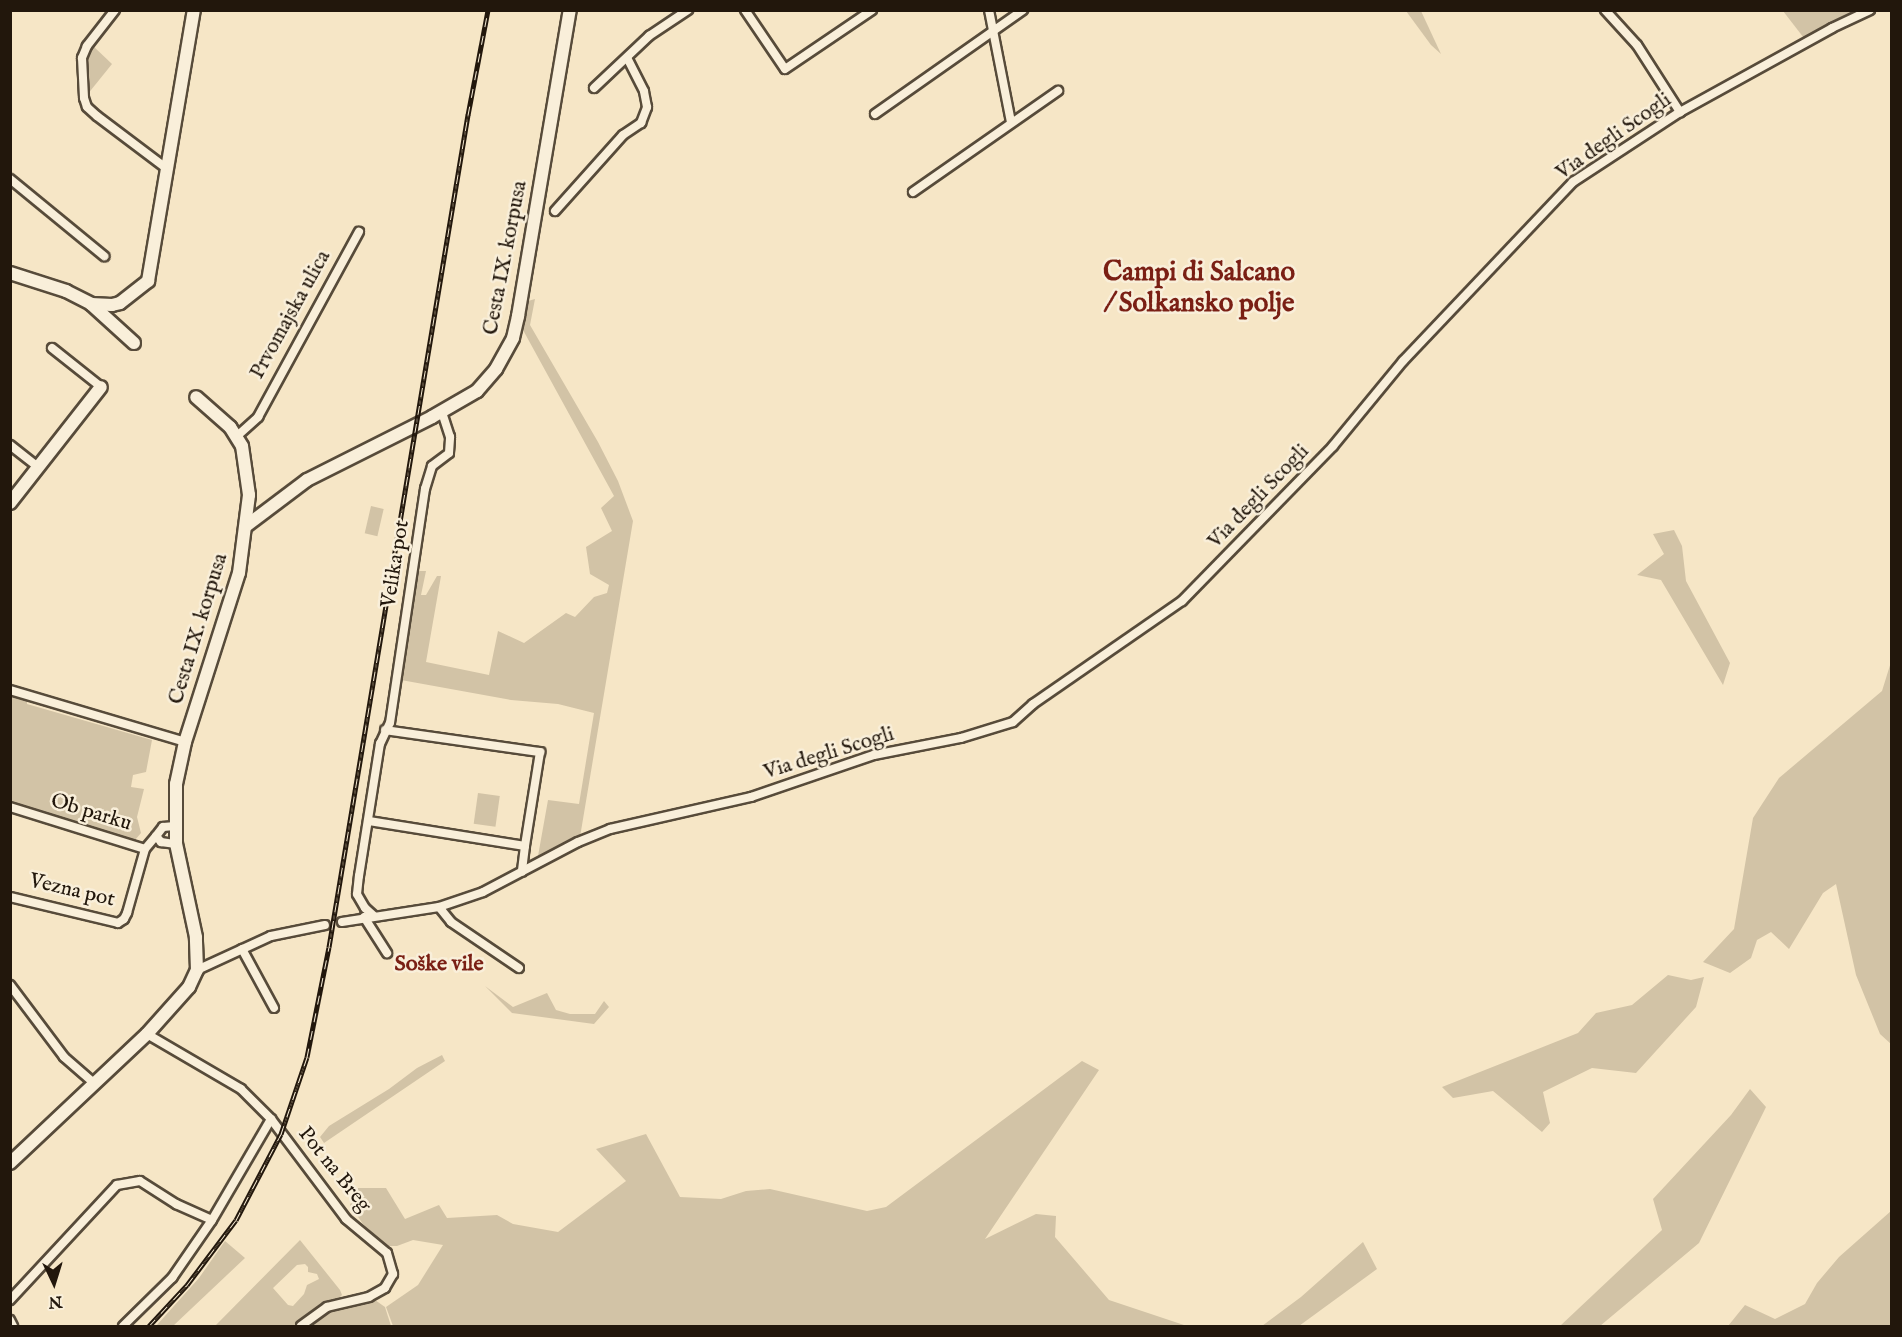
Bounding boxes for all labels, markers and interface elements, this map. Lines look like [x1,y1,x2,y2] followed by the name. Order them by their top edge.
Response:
[1551,88,1677,186] street label: Via degli Scogli
[479,179,533,337] street label: Cesta IX. korpusa
[245,246,337,384] street label: Prvomajska ulica
[1103,257,1295,320] district label: Campi di Salcano / Solkansko polje
[1203,440,1315,554] street label: Via degli Scogli
[377,518,415,610] street label: Velika pot
[164,550,234,708] street label: Cesta IX. korpusa
[761,722,897,786] street label: Via degli Scogli
[47,789,135,837] street label: Ob parku
[27,869,117,913] street label: Vezna pot
[394,952,484,978] district label: Soške vile
[292,1122,376,1218] street label: Pot na Breg
[24,1253,84,1313] north arrow
[48,1290,63,1311] text: N

